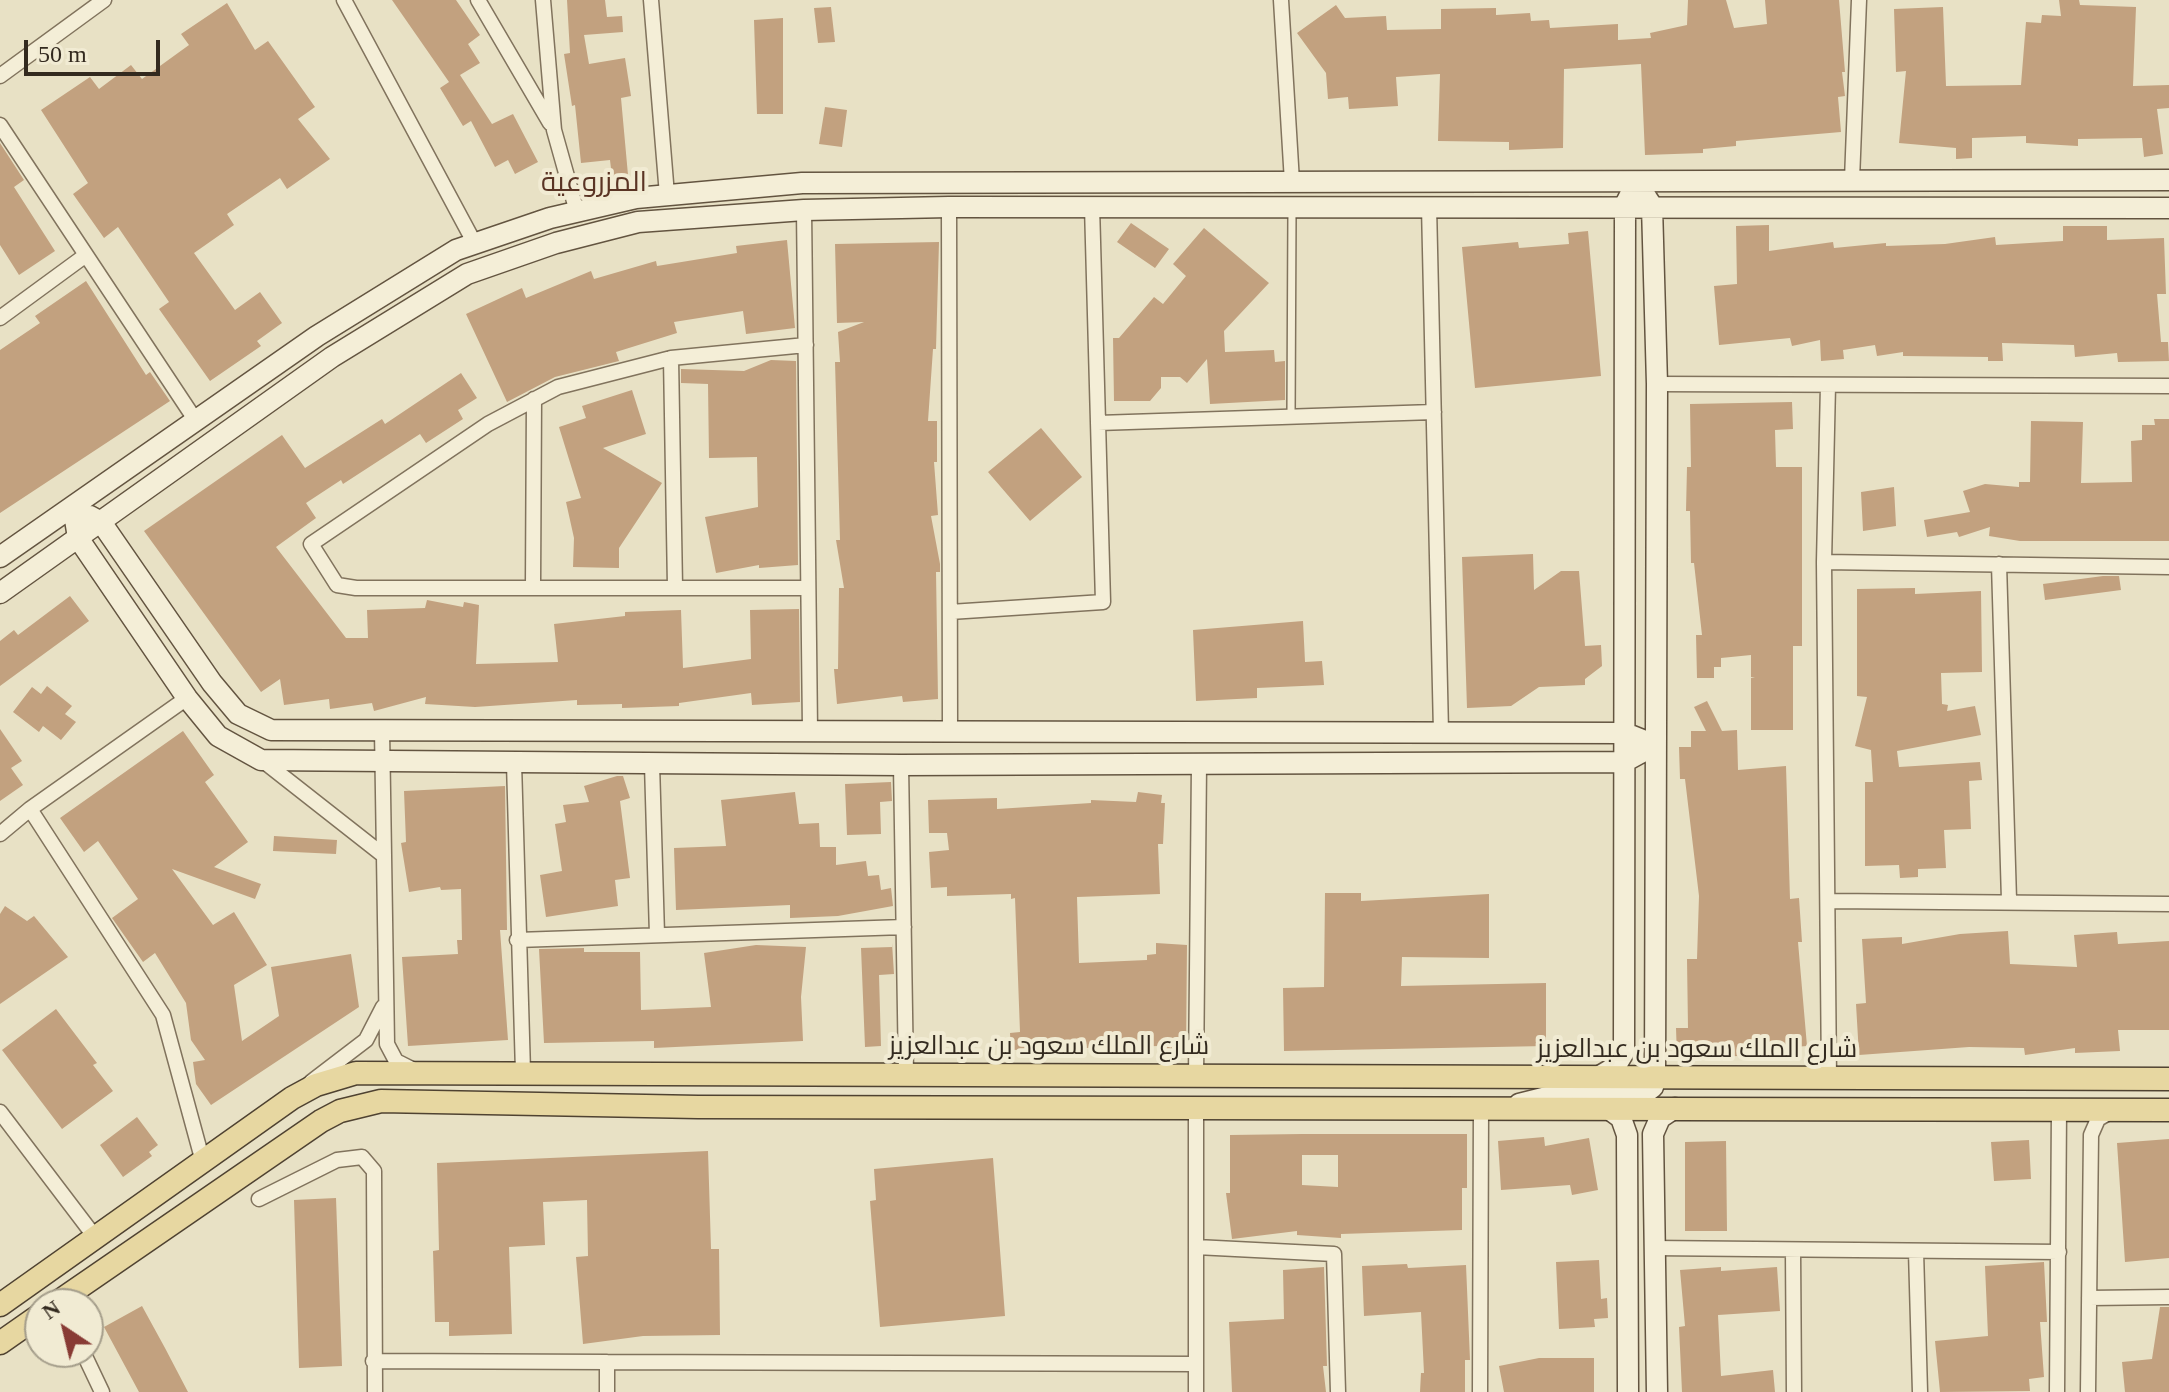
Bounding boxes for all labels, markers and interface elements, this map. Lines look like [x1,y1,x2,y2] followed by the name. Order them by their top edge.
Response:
[28,24,164,74] scale bar
[38,41,87,67] text: 50 m
[541,167,647,201] district label: المزروعية
[889,1031,1209,1063] street label: شارع الملك سعود بن عبدالعزيز
[1537,1034,1857,1066] street label: شارع الملك سعود بن عبدالعزيز
[24,1288,104,1368] north arrow
[37,1295,65,1324] text: N

